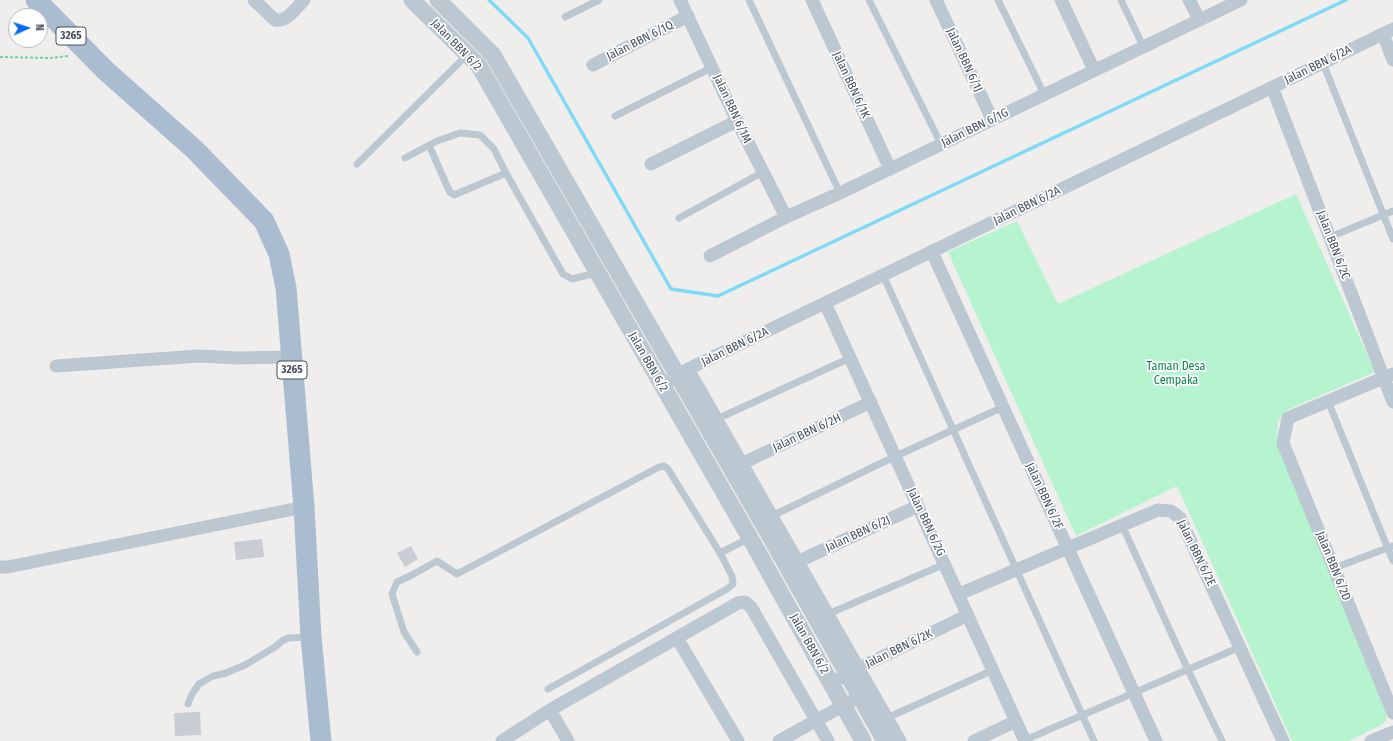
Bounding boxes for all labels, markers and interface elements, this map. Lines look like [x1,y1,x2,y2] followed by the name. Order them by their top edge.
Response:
[8,8,48,48] north arrow
[428,16,484,74] street label: Jalan BBN 6/2
[604,18,676,64] street label: Jalan BBN 6/1Q
[33,24,46,31] text: N
[943,26,985,94] street label: Jalan BBN 6/1J
[56,27,86,45] road number: 3265
[1282,43,1354,87] street label: Jalan BBN 6/2A
[829,49,873,121] street label: Jalan BBN 6/1K
[710,72,754,146] street label: Jalan BBN 6/1M
[939,106,1011,150] street label: Jalan BBN 6/1G
[991,184,1063,228] street label: Jalan BBN 6/2A
[1313,209,1353,281] street label: Jalan BBN 6/2C
[699,325,771,369] street label: Jalan BBN 6/2A
[625,330,671,394] street label: Jalan BBN 6/2
[1147,360,1205,388] park label: Taman Desa Cempaka
[277,361,307,379] road number: 3265
[771,411,843,455] street label: Jalan BBN 6/2H
[1022,460,1066,532] street label: Jalan BBN 6/2F
[904,486,948,558] street label: Jalan BBN 6/2G
[823,513,893,555] street label: Jalan BBN 6/2J
[1174,517,1218,589] street label: Jalan BBN 6/2E
[1313,529,1353,603] street label: Jalan BBN 6/2D
[787,611,831,677] street label: Jalan BBN 6/2
[863,627,935,671] street label: Jalan BBN 6/2K

